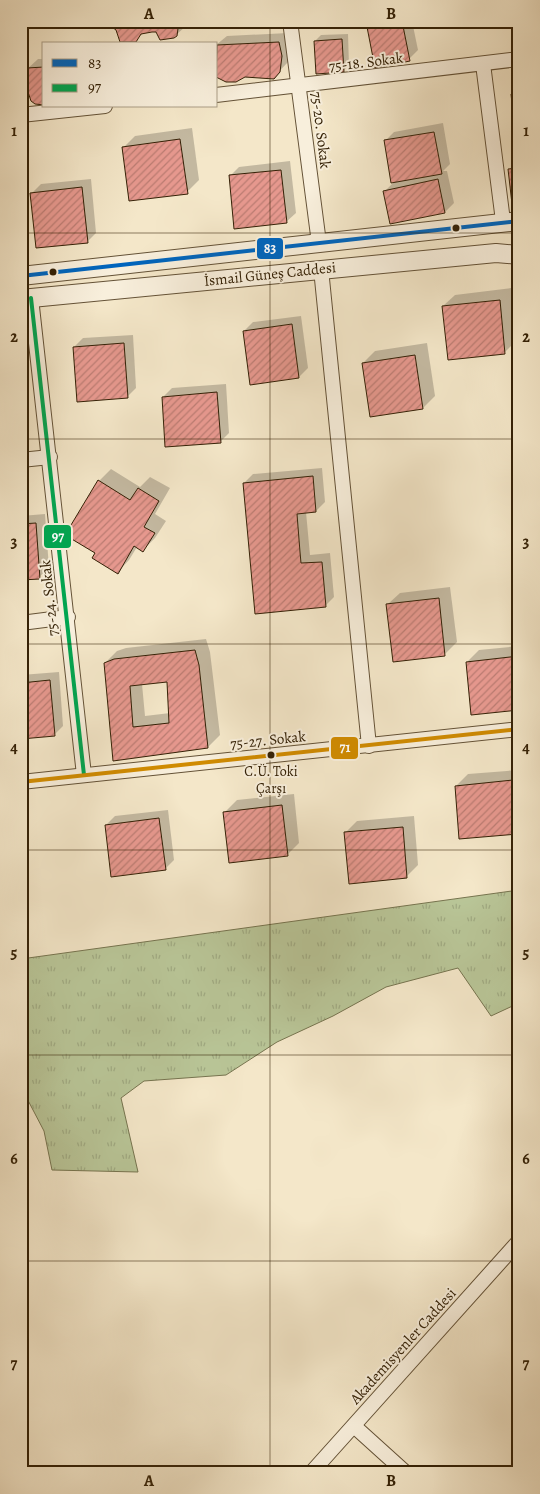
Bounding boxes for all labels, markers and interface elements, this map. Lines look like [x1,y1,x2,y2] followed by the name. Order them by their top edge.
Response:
[143,3,155,25] text: A
[386,3,396,25] text: B
[42,42,218,108] legend
[328,47,405,76] street label: 75-18. Sokak
[88,53,102,73] text: 83
[88,77,102,97] text: 97
[306,90,336,170] street label: 75-20. Sokak
[11,120,17,142] text: 1
[523,120,529,142] text: 1
[451,223,461,233] unlabelled marker
[256,237,284,260] line badge: 83
[264,239,276,258] text: 83
[203,257,337,291] street label: İsmail Güneş Caddesi
[48,267,58,277] unlabelled marker
[10,326,18,348] text: 2
[522,326,530,348] text: 2
[43,524,72,549] line badge: 97
[52,527,64,546] text: 97
[11,531,18,553] text: 3
[523,531,530,553] text: 3
[35,558,63,637] street label: 75-24. Sokak
[229,726,307,754] street label: 75-27. Sokak
[330,736,359,760] line badge: 71
[10,737,18,759] text: 4
[522,737,530,759] text: 4
[340,738,351,757] text: 71
[266,750,276,760] marker: C.Ü. Toki Çarşı
[244,762,298,798] place label: C.Ü. Toki Çarşı
[11,942,18,964] text: 5
[523,942,530,964] text: 5
[10,1148,18,1170] text: 6
[522,1148,530,1170] text: 6
[345,1284,461,1409] street label: Akademisyenler Caddesi
[11,1353,18,1375] text: 7
[523,1353,530,1375] text: 7
[143,1470,155,1492] text: A
[386,1470,396,1492] text: B

